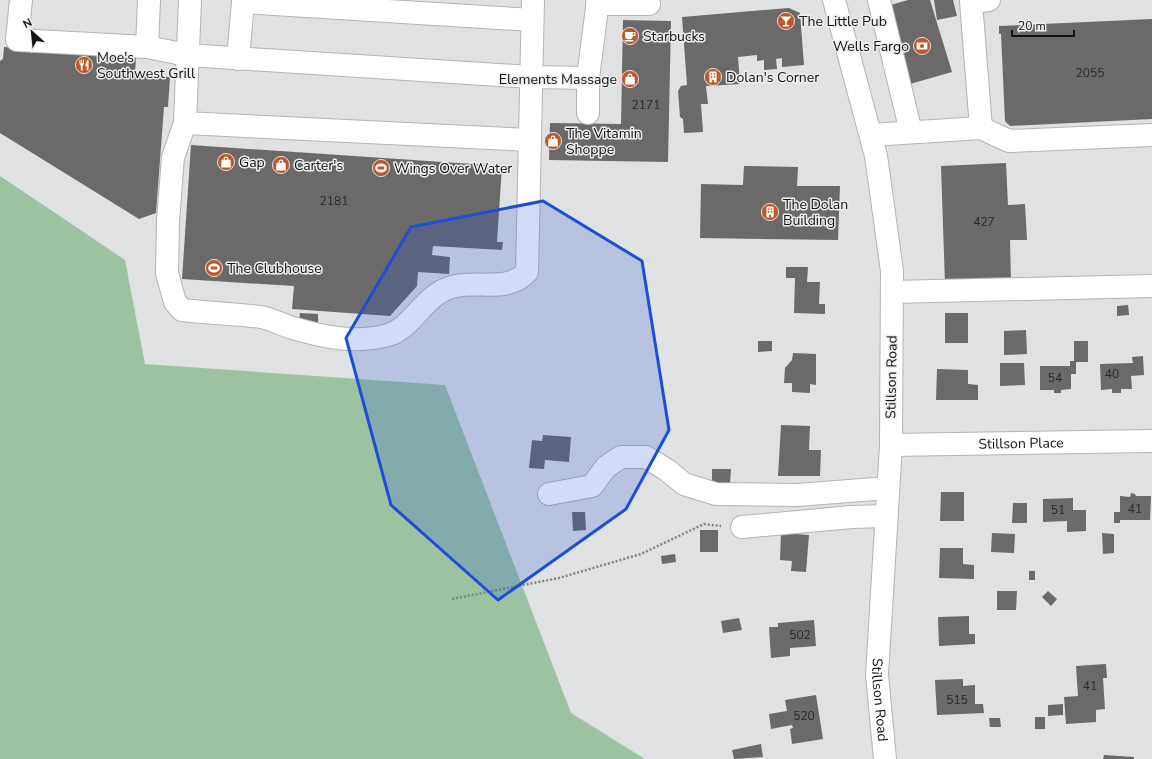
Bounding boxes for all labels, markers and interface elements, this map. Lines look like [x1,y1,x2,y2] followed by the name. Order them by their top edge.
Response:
[776,11,796,31] bar icon: The Little Pub
[12,12,52,52] north arrow
[799,12,887,31] place label: The Little Pub
[1012,12,1074,38] scale bar
[21,15,35,32] text: N
[1018,18,1046,34] text: 20 m
[620,26,640,46] cafe icon: Starbucks
[643,27,705,46] place label: Starbucks
[912,36,932,56] bank icon: Wells Fargo
[833,37,909,56] place label: Wells Fargo
[97,48,196,83] place label: Moe's Southwest Grill
[74,55,94,75] restaurant icon: Moe's Southwest Grill
[1076,65,1104,81] house number: 2055
[703,67,723,87] building icon: Dolan's Corner
[726,68,819,87] place label: Dolan's Corner
[620,69,640,89] shop icon: Elements Massage
[499,70,617,89] place label: Elements Massage
[632,97,660,113] house number: 2171
[566,124,642,159] place label: The Vitamin Shoppe
[543,131,563,151] shop icon: The Vitamin Shoppe
[216,152,236,172] shop icon: Gap
[239,153,265,172] place label: Gap
[271,155,291,175] shop icon: Carter's
[294,156,343,175] place label: Carter's
[371,158,391,178] sports icon: Wings Over Water
[394,159,512,178] place label: Wings Over Water
[320,193,348,209] house number: 2181
[783,195,848,230] place label: The Dolan Building
[760,202,780,222] building icon: The Dolan Building
[973,214,995,230] house number: 427
[204,258,224,278] sports icon: The Clubhouse
[227,259,322,278] place label: The Clubhouse
[881,335,902,419] street label: Stillson Road
[1105,366,1119,382] house number: 40
[1048,370,1062,386] house number: 54
[978,433,1064,454] street label: Stillson Place
[1128,501,1142,517] house number: 41
[1051,502,1065,518] house number: 51
[789,627,811,643] house number: 502
[867,657,892,742] street label: Stillson Road
[1083,678,1097,694] house number: 41
[946,692,968,708] house number: 515
[793,708,815,724] house number: 520

